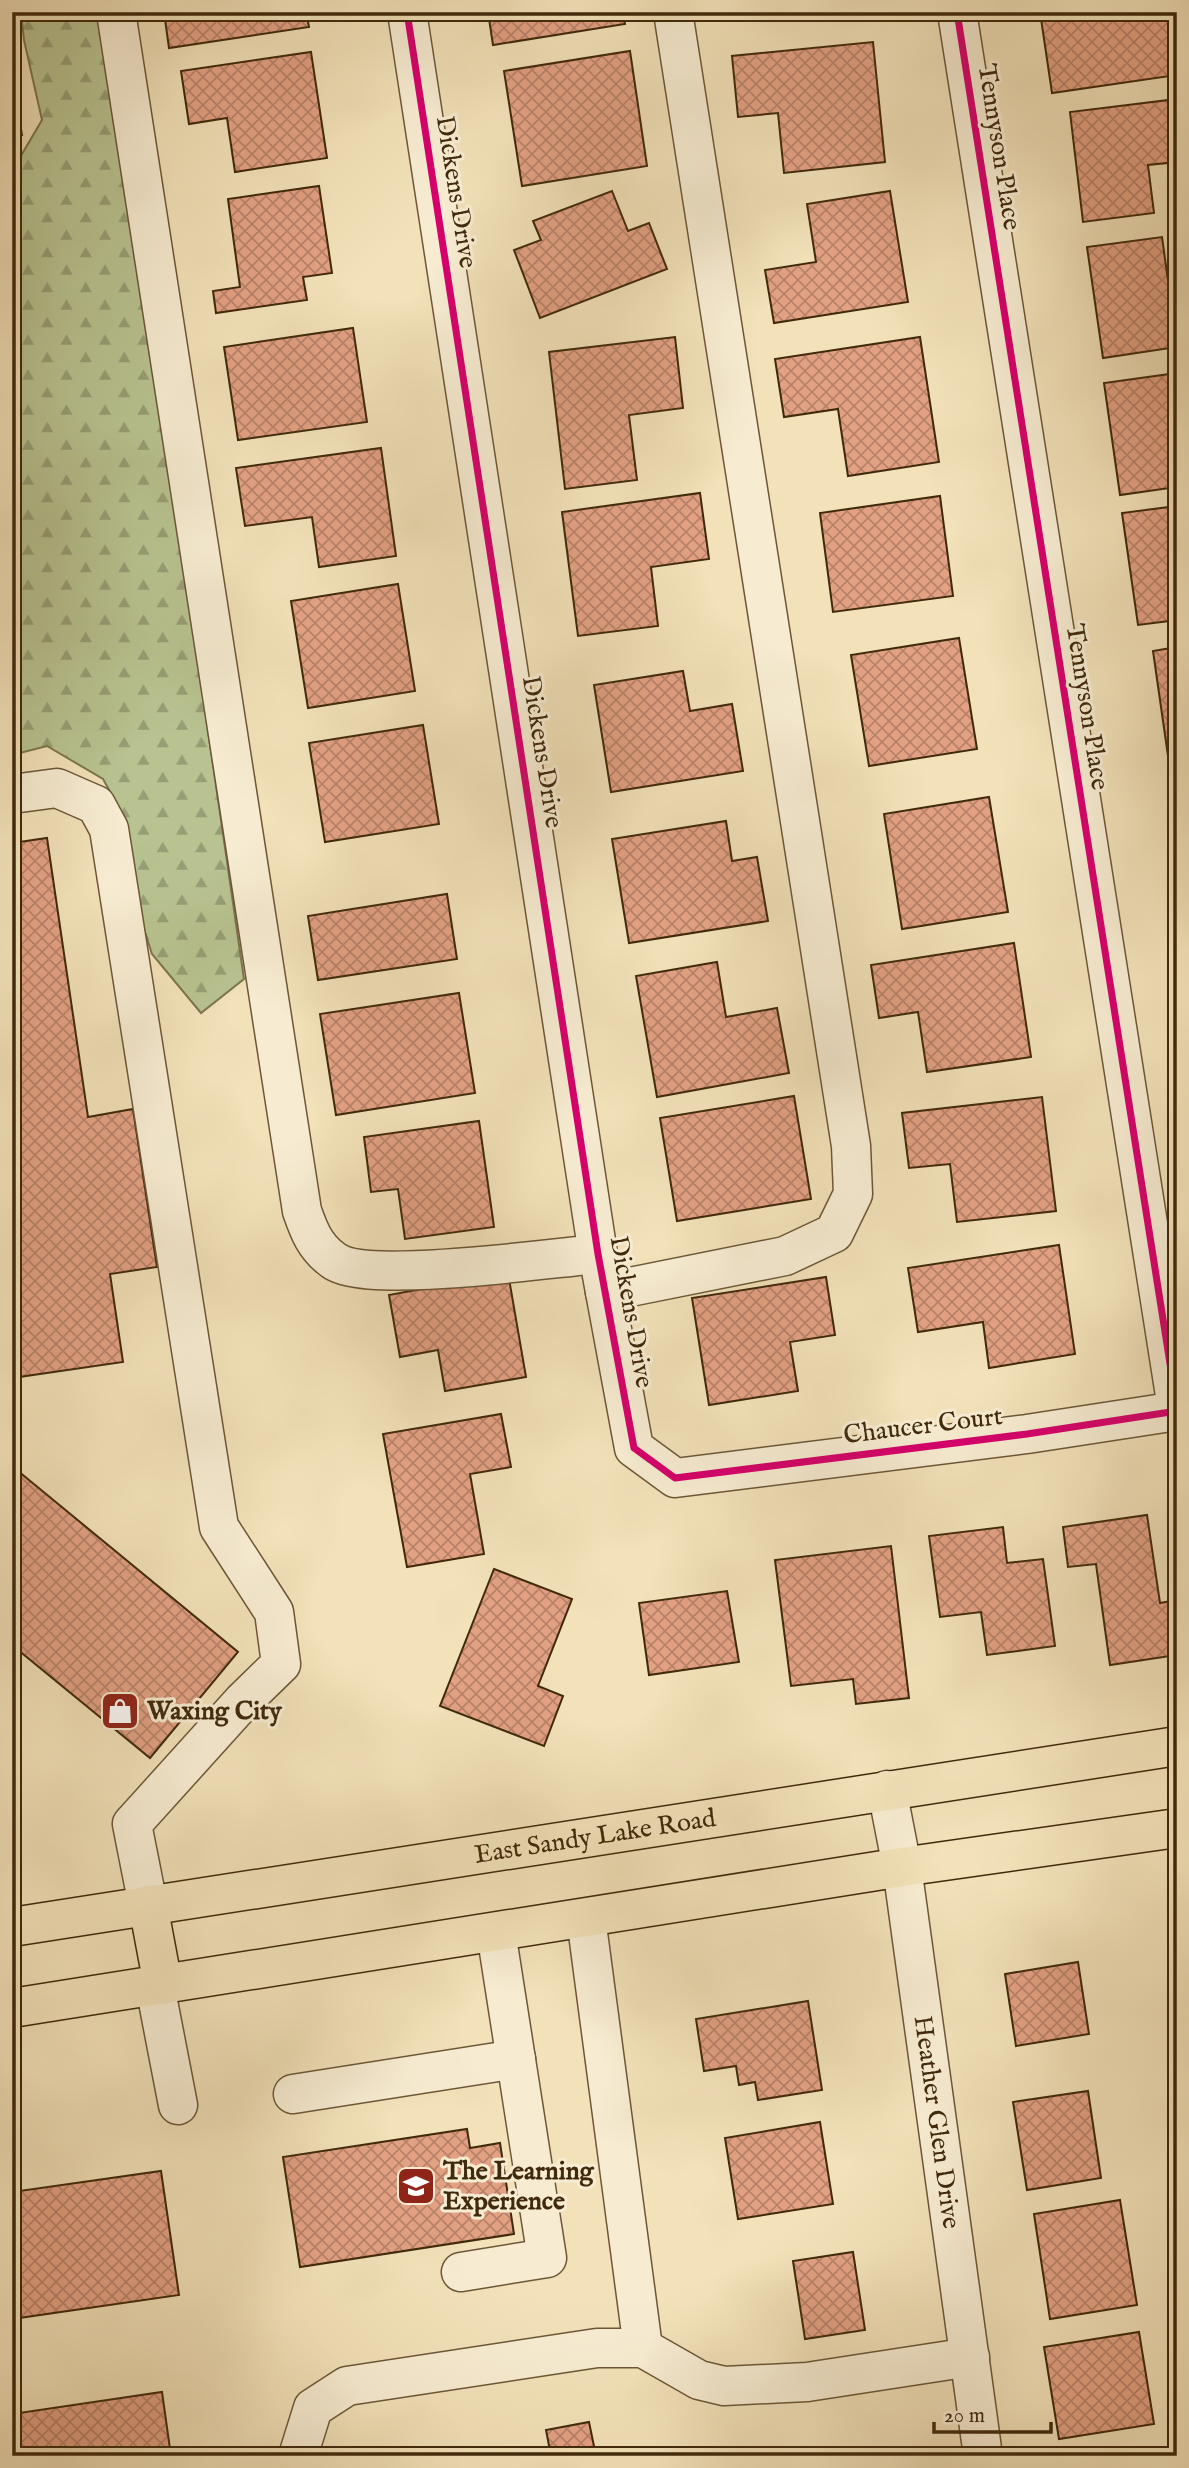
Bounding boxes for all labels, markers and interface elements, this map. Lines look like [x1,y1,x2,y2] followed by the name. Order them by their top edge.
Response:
[970,61,1028,233] street label: Tennyson Place
[428,113,484,271] street label: Dickens Drive
[1058,621,1116,793] street label: Tennyson Place
[514,673,570,831] street label: Dickens Drive
[601,1233,661,1391] street label: Dickens Drive
[842,1400,1004,1452] street label: Chaucer Court
[99,1690,141,1732] shop icon: Waxing City
[146,1695,283,1728] place label: Waxing City
[472,1801,718,1871] street label: East Sandy Lake Road
[906,2014,968,2231] street label: Heather Glen Drive
[442,2155,594,2218] place label: The Learning Experience
[395,2165,437,2207] school or university icon: The Learning Experience
[934,2391,1051,2435] scale bar
[944,2403,985,2430] text: 20 m

